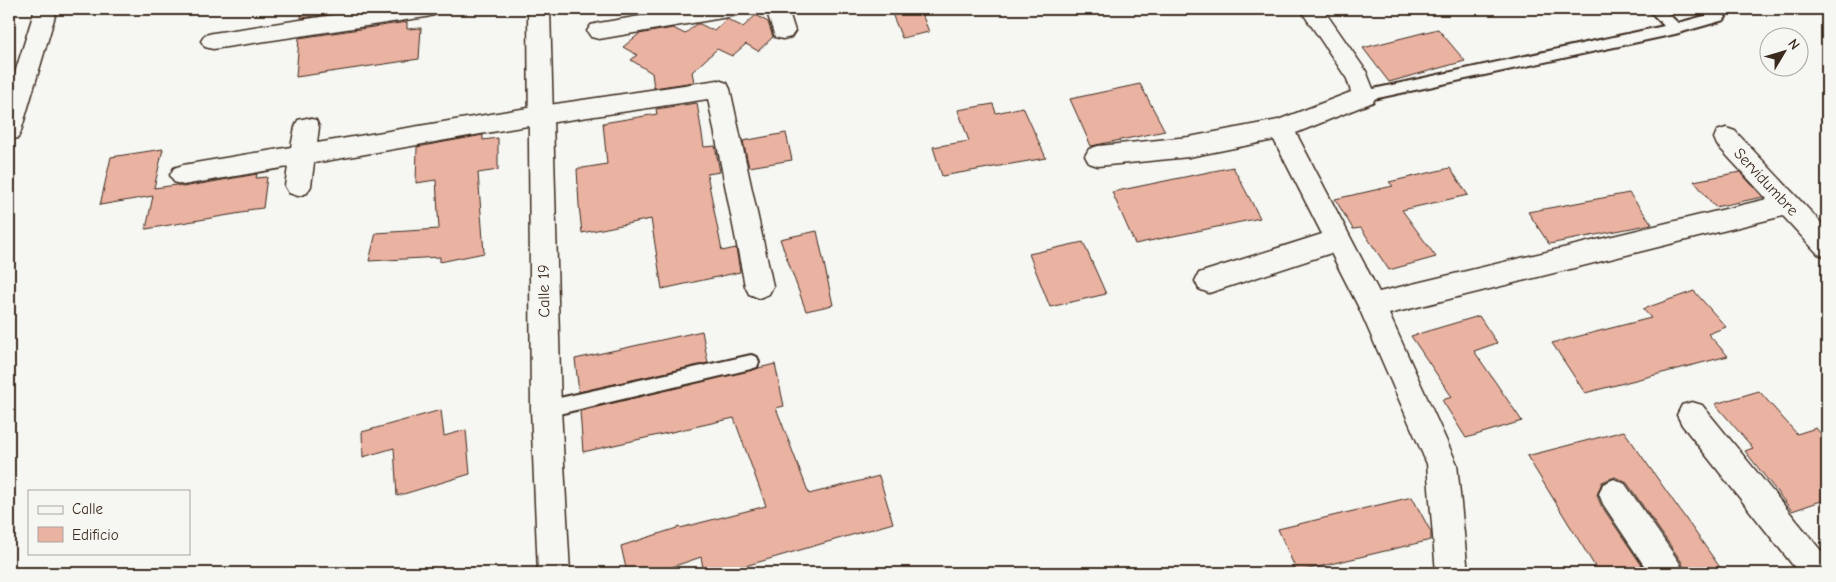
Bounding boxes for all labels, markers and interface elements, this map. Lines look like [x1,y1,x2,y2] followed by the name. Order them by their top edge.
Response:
[1758,28,1808,78] north arrow
[1784,35,1803,53] text: N
[1730,144,1802,220] street label: Servidumbre
[535,264,553,318] street label: Calle 19
[28,490,190,554] legend
[72,500,104,518] text: Calle
[72,526,119,544] text: Edificio

